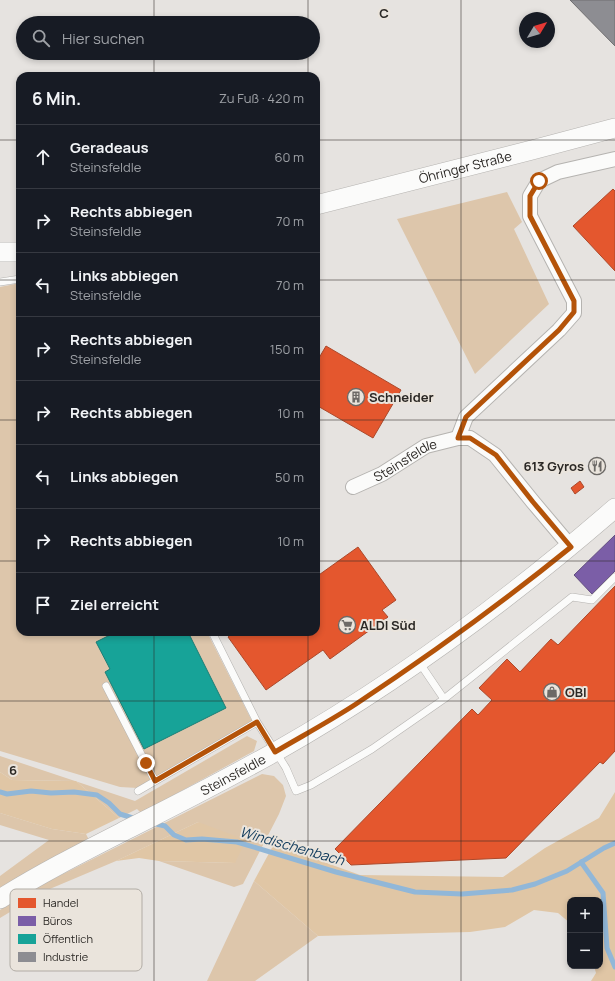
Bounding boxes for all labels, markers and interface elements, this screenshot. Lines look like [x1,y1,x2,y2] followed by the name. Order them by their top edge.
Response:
[379,4,389,22] text: C
[519,12,555,48] north arrow
[16,16,320,60] search box
[30,27,52,49] icon: search
[62,28,144,49] text: Hier suchen
[32,87,81,110] text: 6 Min.
[219,89,304,107] text: Zu Fuß · 420 m
[70,137,149,158] text: Geradeaus
[32,146,54,168] icon: ahead
[417,146,514,188] street label: Öhringer Straße
[274,148,304,166] text: 60 m
[70,158,141,176] text: Steinsfeldle
[530,172,548,190] route start
[70,201,192,222] text: Rechts abbiegen
[32,210,54,232] icon: right
[276,212,304,230] text: 70 m
[70,222,141,240] text: Steinsfeldle
[70,265,178,286] text: Links abbiegen
[32,274,54,296] icon: left
[276,276,304,294] text: 70 m
[70,286,141,304] text: Steinsfeldle
[70,329,192,350] text: Rechts abbiegen
[32,338,54,360] icon: right
[270,340,304,358] text: 150 m
[70,350,141,368] text: Steinsfeldle
[346,387,366,407] building icon: Schneider
[369,388,434,406] place label: Schneider
[32,402,54,424] icon: right
[70,402,192,423] text: Rechts abbiegen
[277,404,304,422] text: 10 m
[371,435,439,486] street label: Steinsfeldle
[587,456,607,476] restaurant icon: 613 Gyros
[524,457,584,475] place label: 613 Gyros
[32,466,54,488] icon: left
[70,466,178,487] text: Links abbiegen
[275,468,304,486] text: 50 m
[32,530,54,552] icon: right
[70,530,192,551] text: Rechts abbiegen
[277,532,304,550] text: 10 m
[32,594,54,616] icon: arrive
[70,594,159,615] text: Ziel erreicht
[337,615,357,635] supermarket icon: ALDI Süd
[360,616,416,634] place label: ALDI Süd
[542,682,562,702] shop icon: OBI
[565,683,587,701] place label: OBI
[197,750,269,800] street label: Steinsfeldle
[137,754,155,772] route end
[9,761,17,779] text: 6
[238,822,347,870] water label: Windischenbach
[10,889,142,971] legend
[43,895,79,910] text: Handel
[567,897,603,969] map controls
[567,897,603,933] button: +
[43,913,73,928] text: Büros
[43,931,93,946] text: Öffentlich
[567,933,603,969] button: −
[43,949,89,964] text: Industrie

